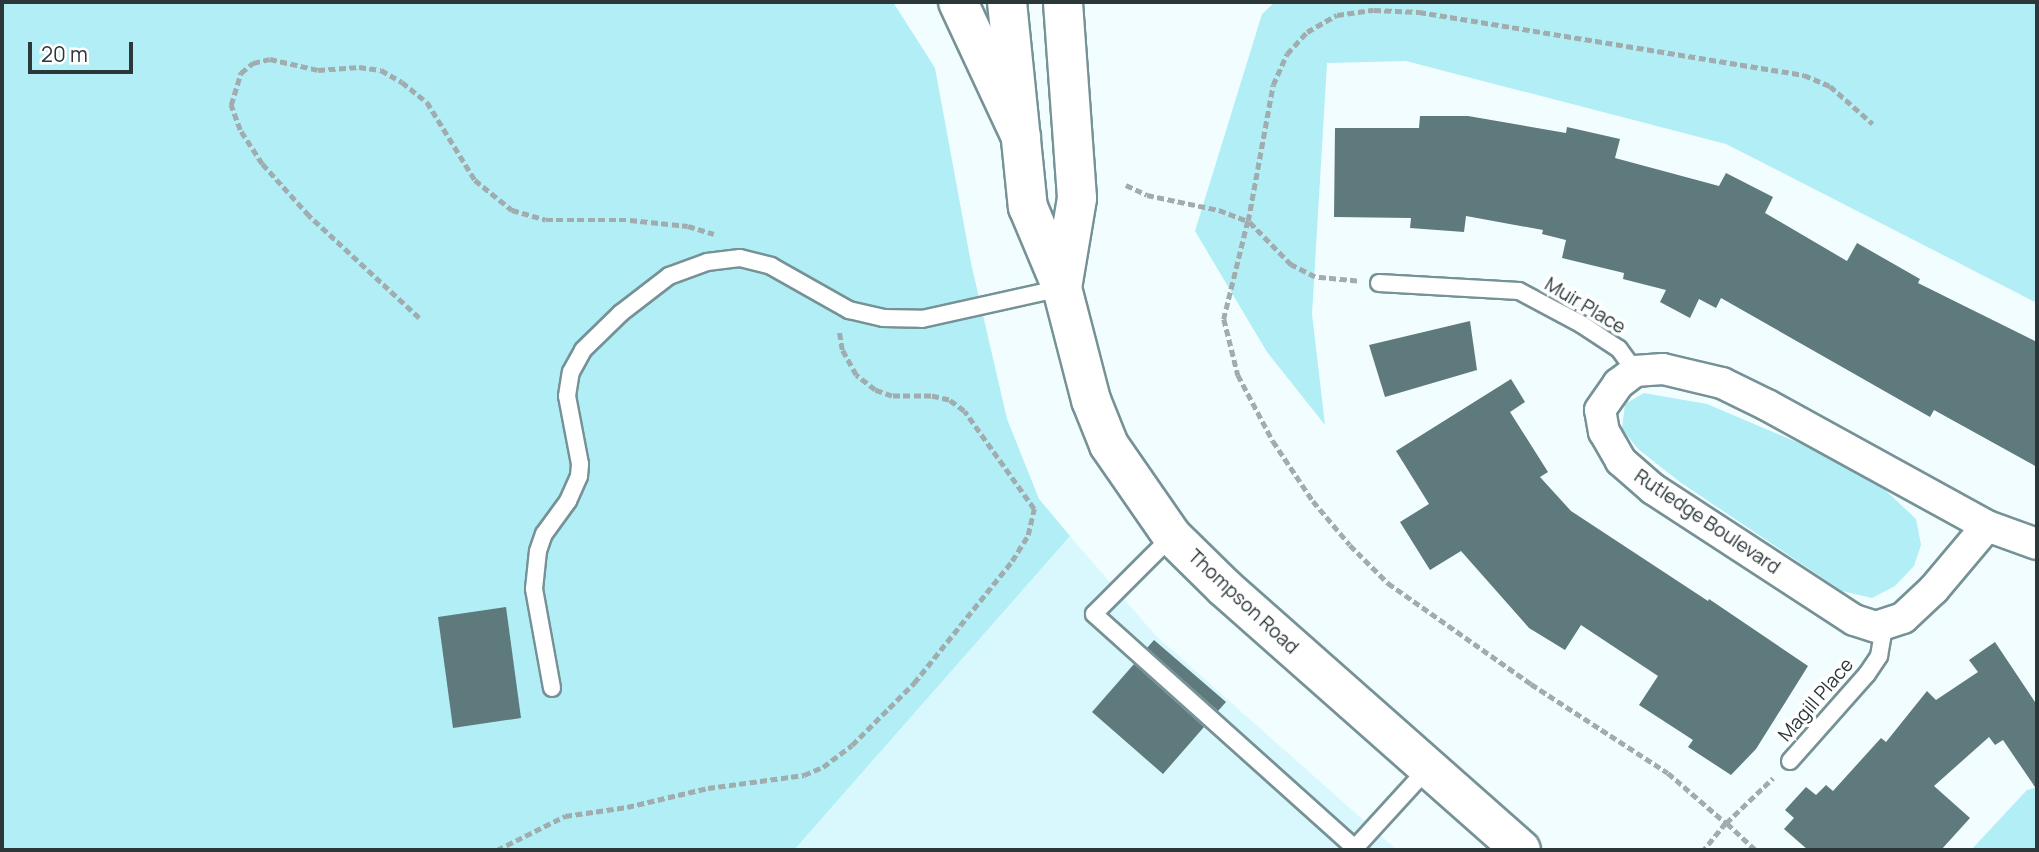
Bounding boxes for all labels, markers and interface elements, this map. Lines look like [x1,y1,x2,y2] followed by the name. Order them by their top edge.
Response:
[32,28,136,72] scale bar
[41,40,88,68] text: 20 m
[1540,273,1630,339] street label: Muir Place
[1630,465,1784,579] street label: Rutledge Boulevard
[1183,545,1303,659] street label: Thompson Road
[1774,654,1858,746] street label: Magill Place

